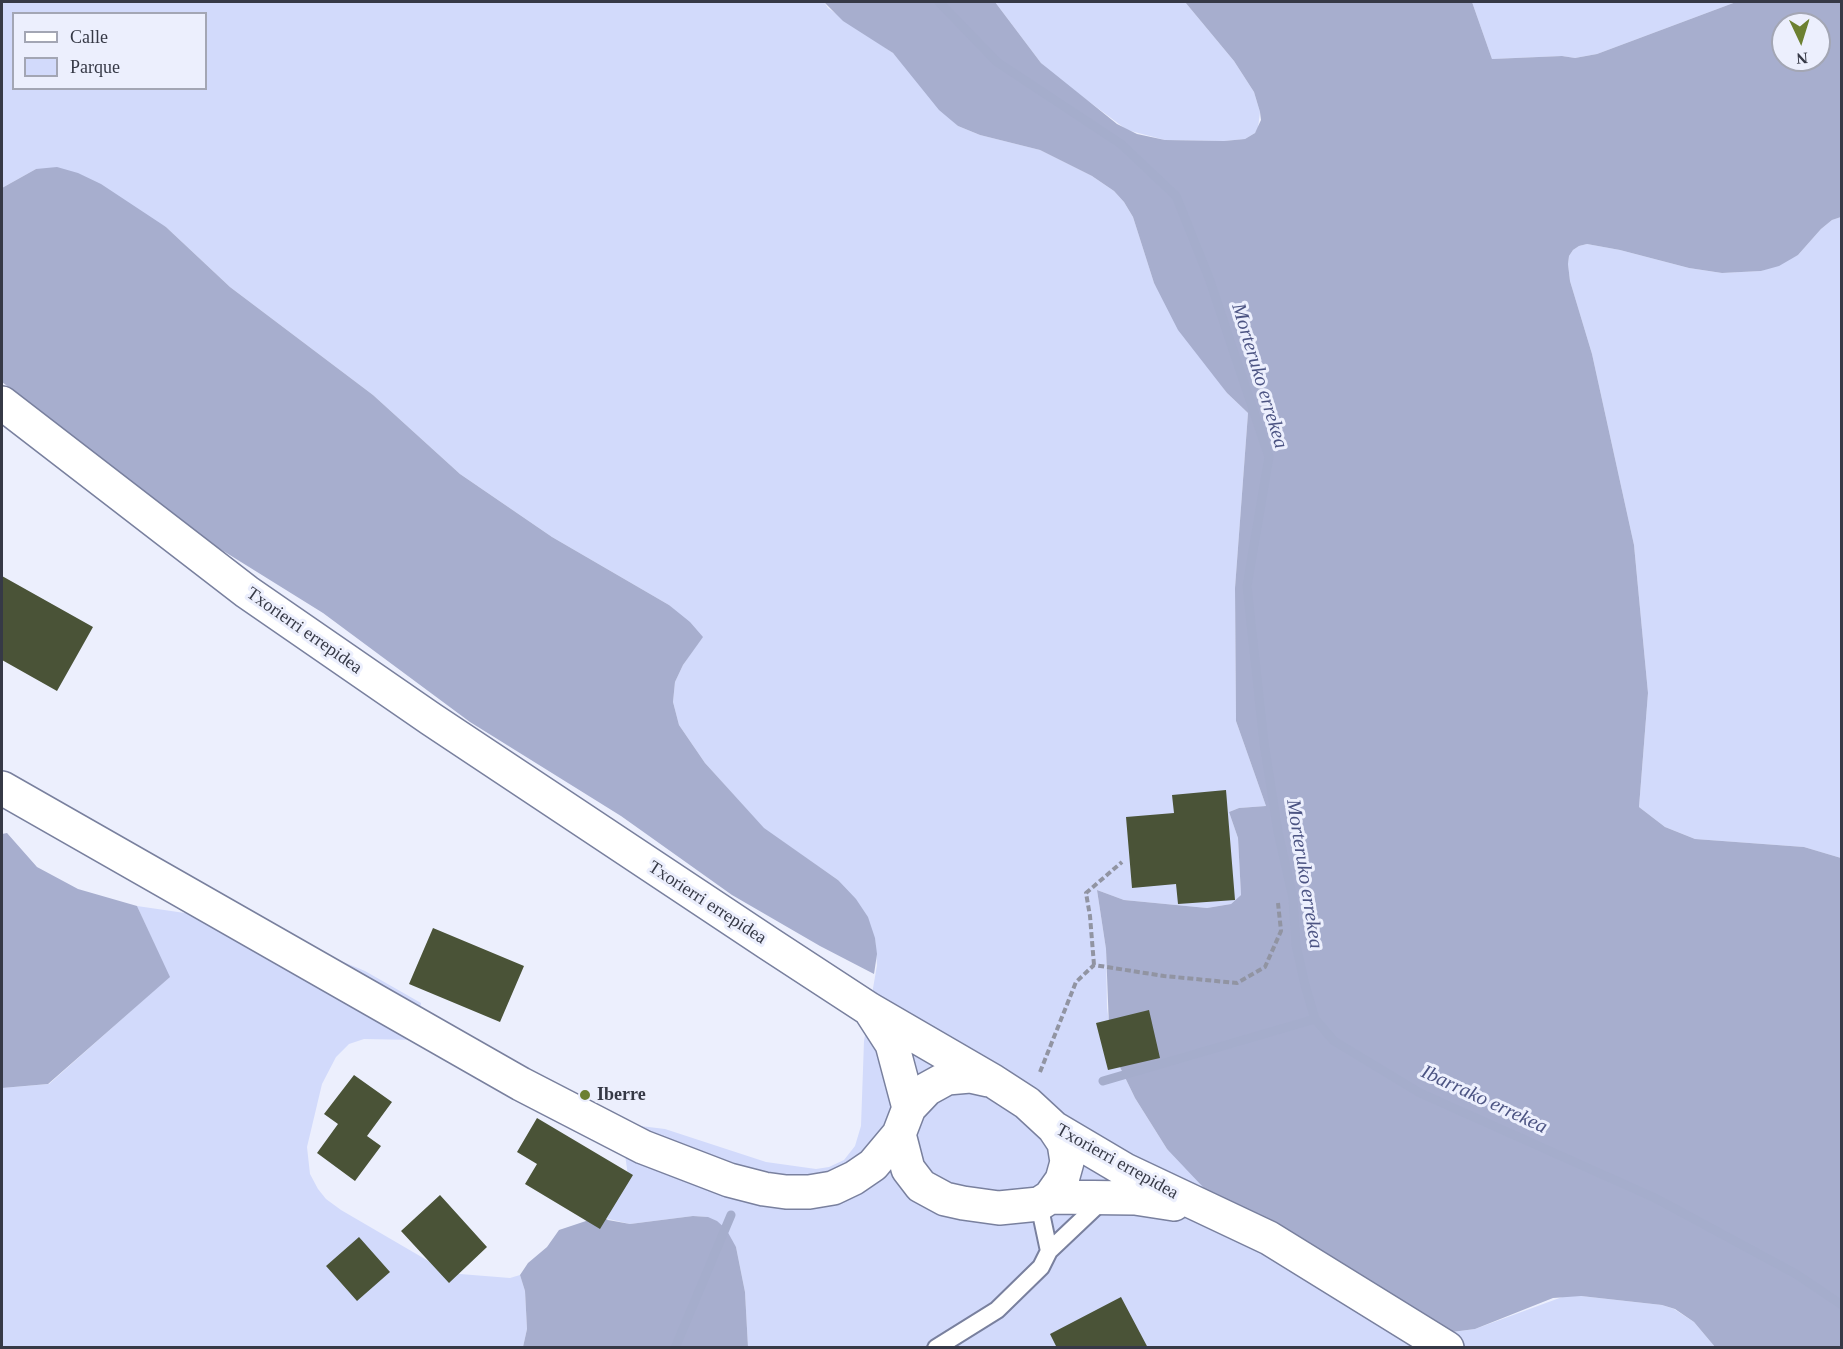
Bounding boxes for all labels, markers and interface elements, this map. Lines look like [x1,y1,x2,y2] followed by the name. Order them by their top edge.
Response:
[12,12,207,90] legend
[1771,12,1831,72] north arrow
[70,27,108,47] text: Calle
[1796,50,1809,67] text: N
[70,57,120,77] text: Parque
[1225,300,1293,452] water label: Morteruko errekea
[242,583,366,679] street label: Txorierri errepidea
[1280,798,1328,950] water label: Morteruko errekea
[644,857,770,949] street label: Txorierri errepidea
[1417,1060,1551,1140] water label: Ibarrako errekea
[597,1084,646,1106] place label: Iberre
[578,1088,592,1102] marker: Iberre
[1052,1119,1182,1205] street label: Txorierri errepidea

